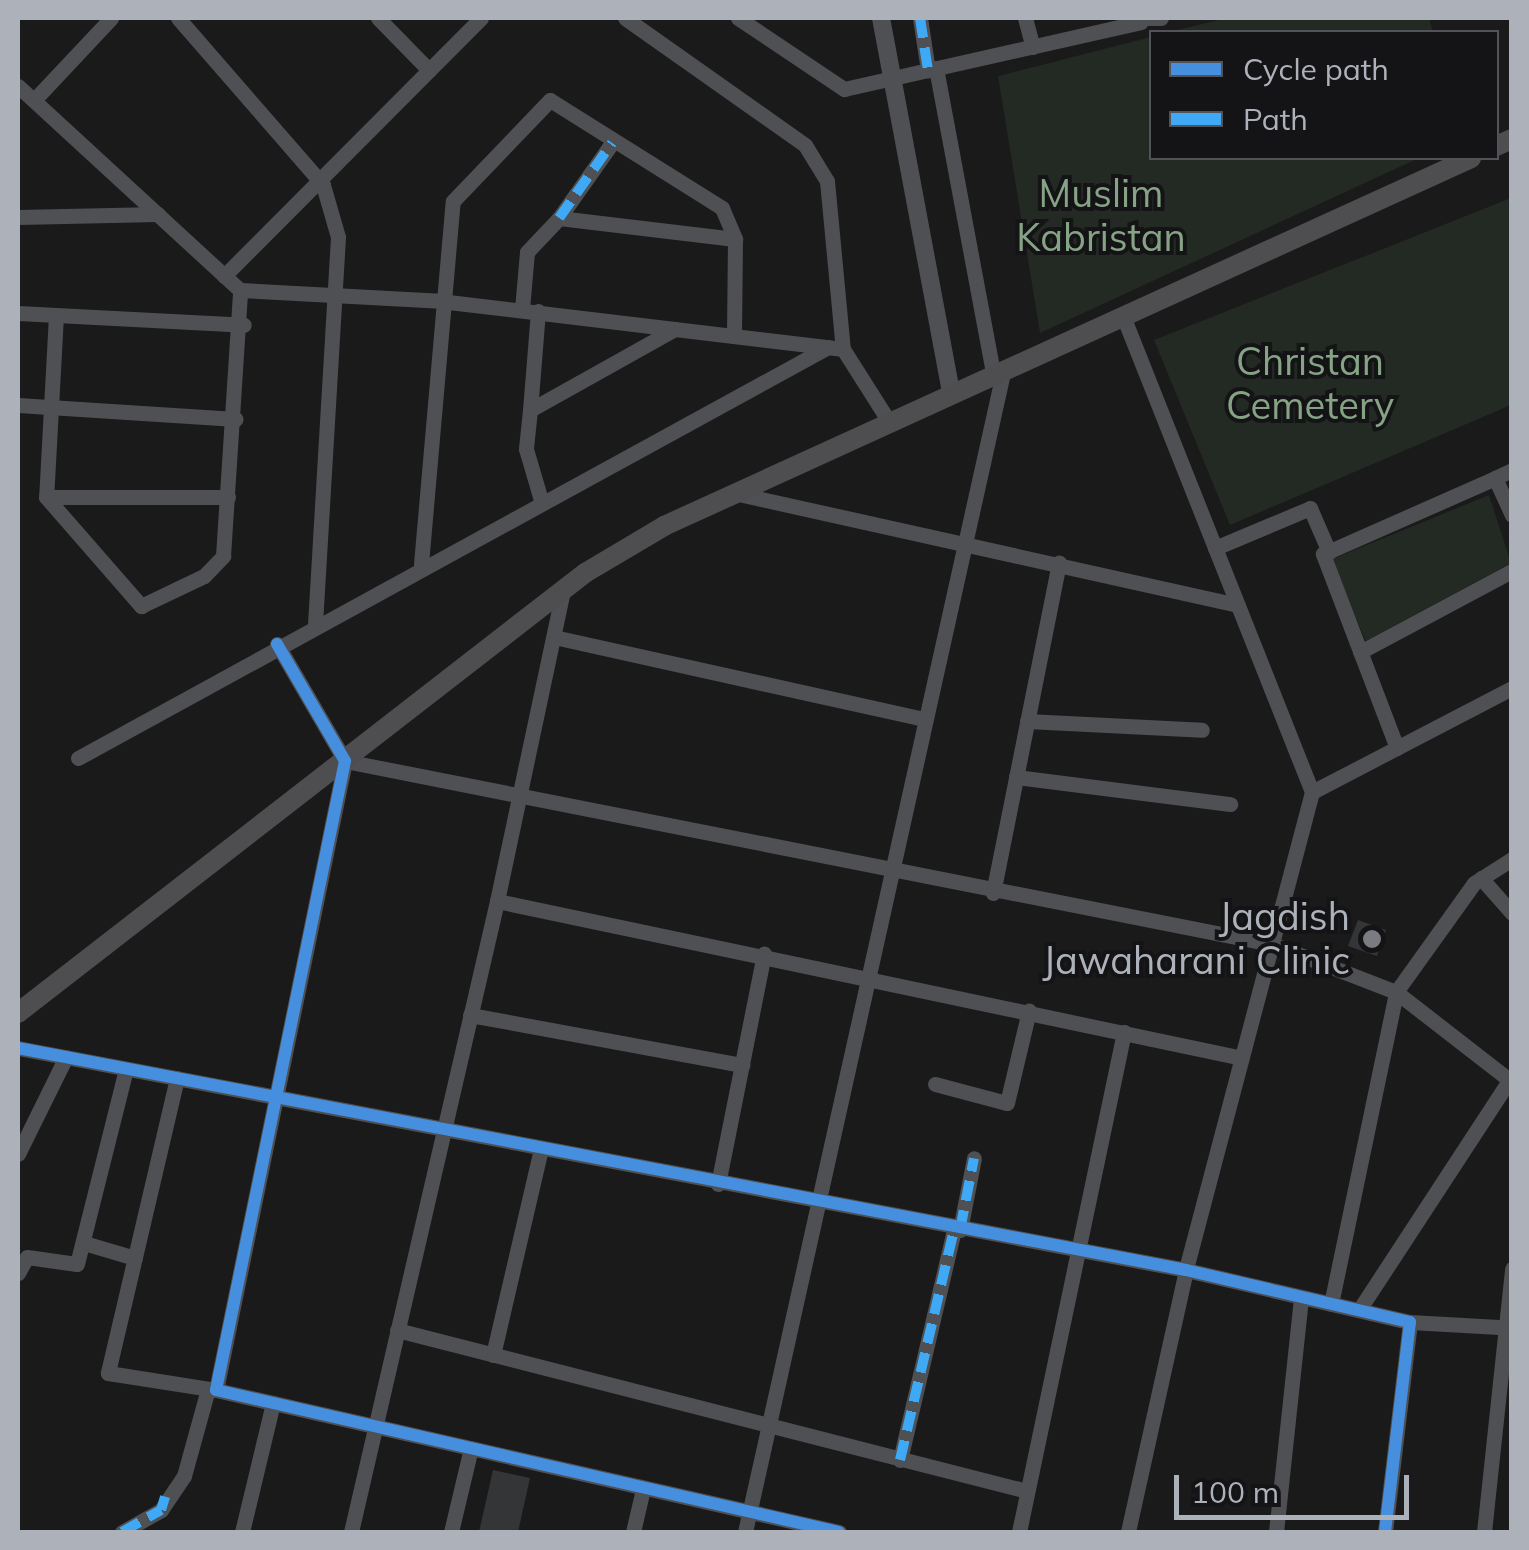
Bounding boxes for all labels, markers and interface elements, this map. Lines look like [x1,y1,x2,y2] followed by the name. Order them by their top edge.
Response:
[1149,30,1499,160] legend
[1243,50,1389,88] text: Cycle path
[1243,100,1308,138] text: Path
[1016,171,1186,260] park label: Muslim Kabristan
[1226,339,1394,428] park label: Christan Cemetery
[1043,894,1350,984] place label: Jagdish Jawaharani Clinic
[1359,926,1385,952] marker: Jagdish Jawaharani Clinic
[1179,1455,1414,1517] scale bar
[1191,1473,1279,1511] text: 100 m

